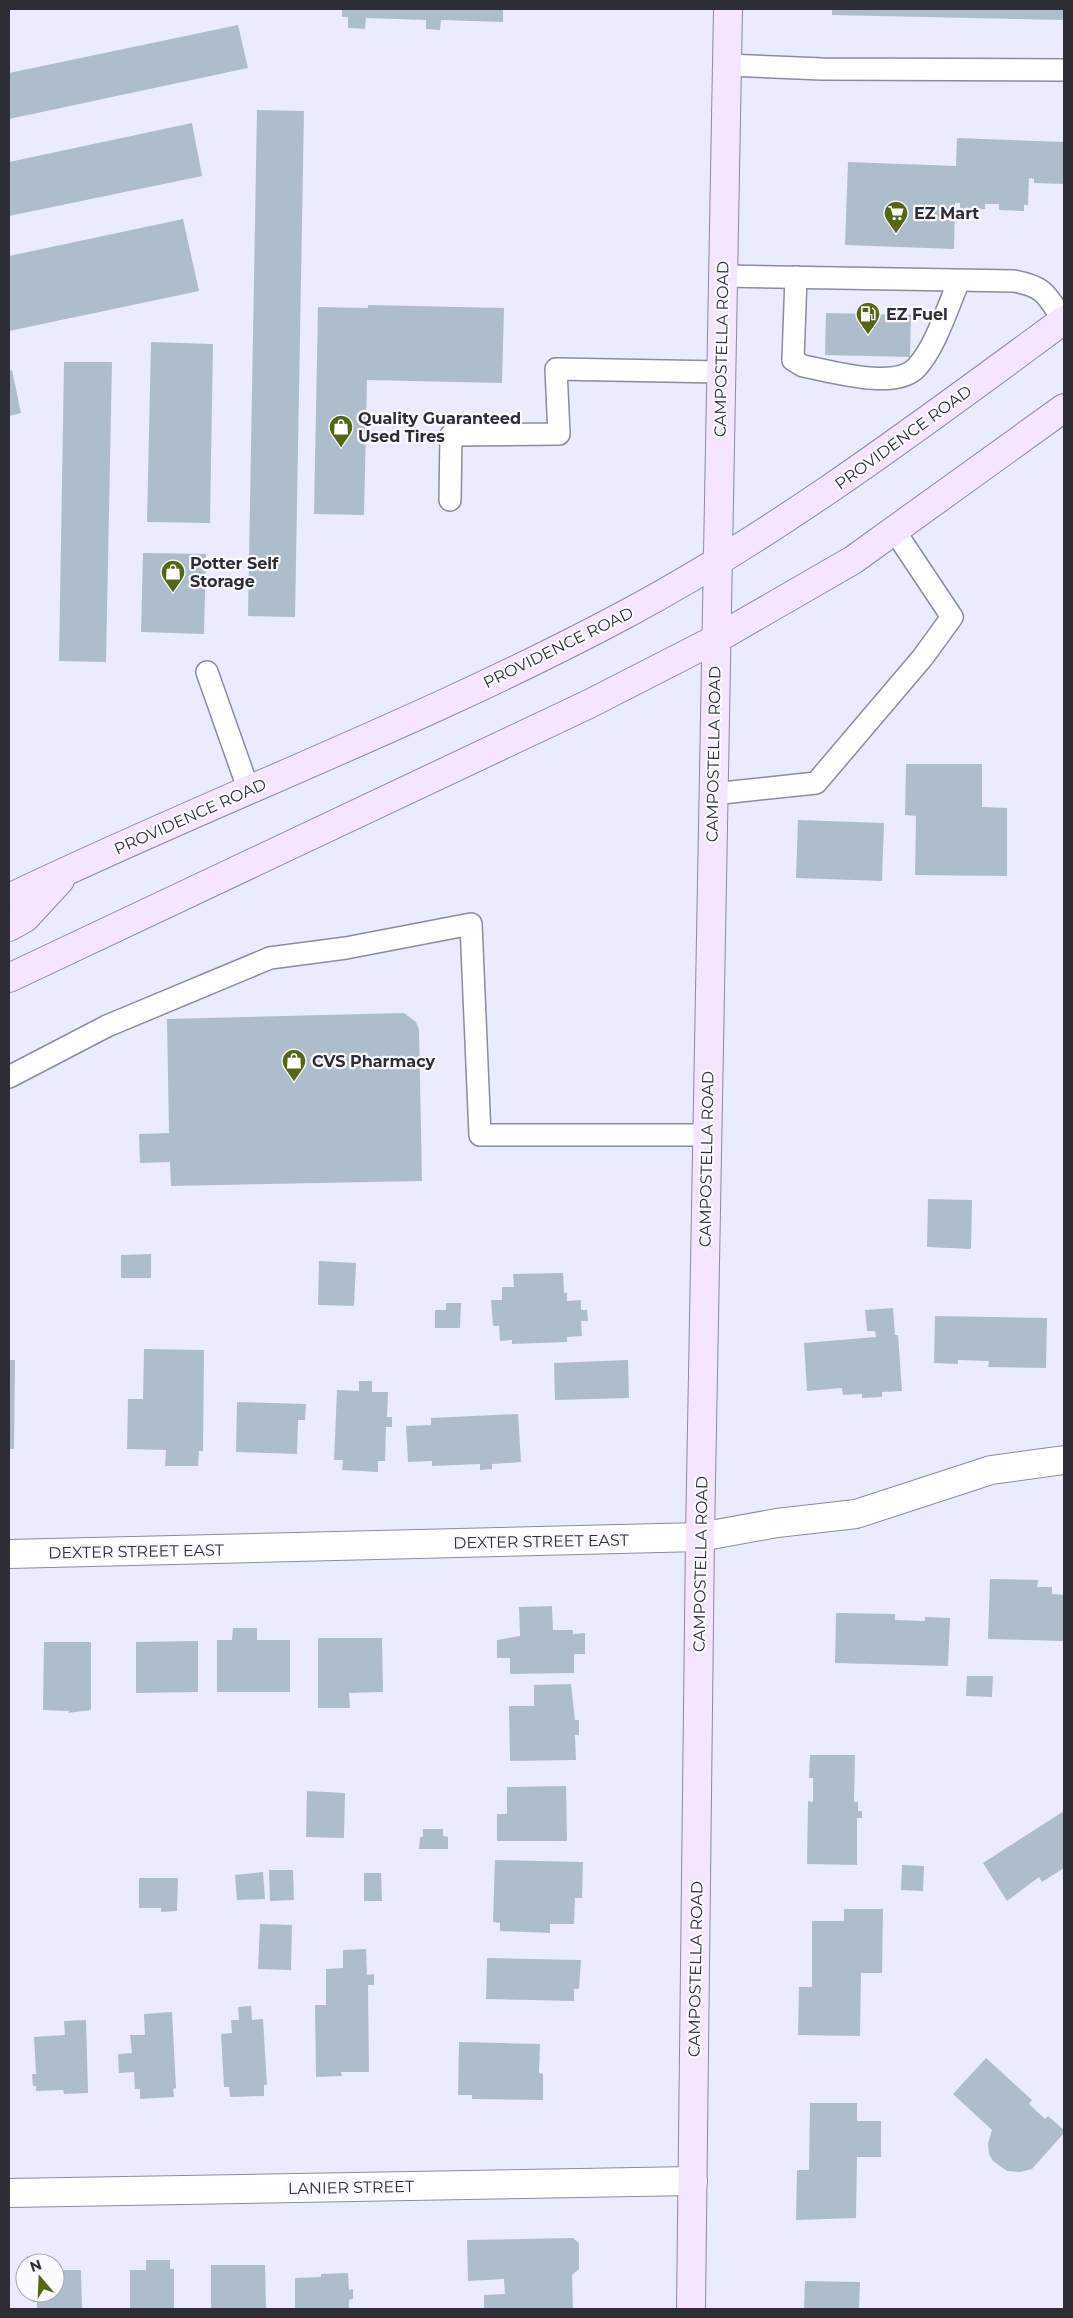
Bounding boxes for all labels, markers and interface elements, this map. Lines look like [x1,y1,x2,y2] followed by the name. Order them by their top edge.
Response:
[883,200,909,234] supermarket icon: EZ Mart
[914,204,979,223] place label: EZ Mart
[710,261,733,437] street label: CAMPOSTELLA ROAD
[855,301,881,335] fuel station icon: EZ Fuel
[886,305,948,324] place label: EZ Fuel
[831,381,975,493] street label: PROVIDENCE ROAD
[358,409,521,446] place label: Quality Guaranteed Used Tires
[328,414,354,448] shop icon: Quality Guaranteed Used Tires
[190,554,279,591] place label: Potter Self Storage
[160,559,186,593] shop icon: Potter Self Storage
[480,603,636,692] street label: PROVIDENCE ROAD
[702,666,725,842] street label: CAMPOSTELLA ROAD
[111,774,269,859] street label: PROVIDENCE ROAD
[281,1048,307,1082] shop icon: CVS Pharmacy
[312,1052,436,1071] place label: CVS Pharmacy
[695,1071,718,1247] street label: CAMPOSTELLA ROAD
[689,1476,712,1652] street label: CAMPOSTELLA ROAD
[453,1530,630,1553] street label: DEXTER STREET EAST
[48,1540,225,1563] street label: DEXTER STREET EAST
[684,1881,707,2057] street label: CAMPOSTELLA ROAD
[288,2177,415,2198] street label: LANIER STREET
[15,2253,65,2303] north arrow
[27,2255,44,2276] text: N

